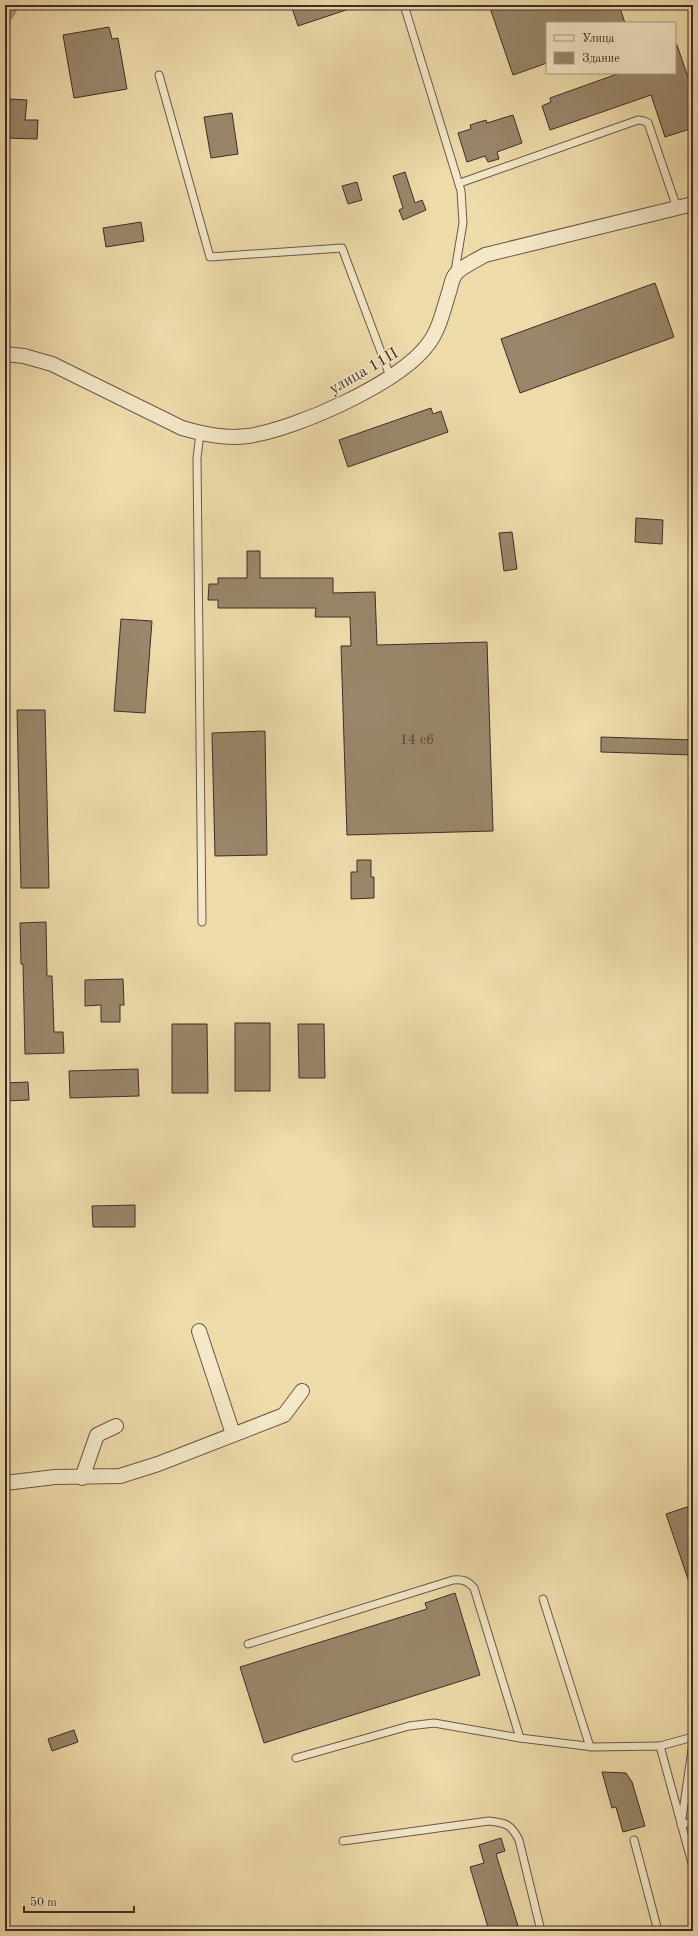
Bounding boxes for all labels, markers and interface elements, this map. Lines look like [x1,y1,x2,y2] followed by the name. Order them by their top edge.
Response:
[546,22,676,74] legend
[582,33,615,45] text: Улица
[582,53,620,65] text: Здание
[327,346,401,398] street label: улица 11П
[400,733,434,747] house number: 14 с6
[24,1888,134,1914] scale bar
[30,1896,57,1909] text: 50 m

